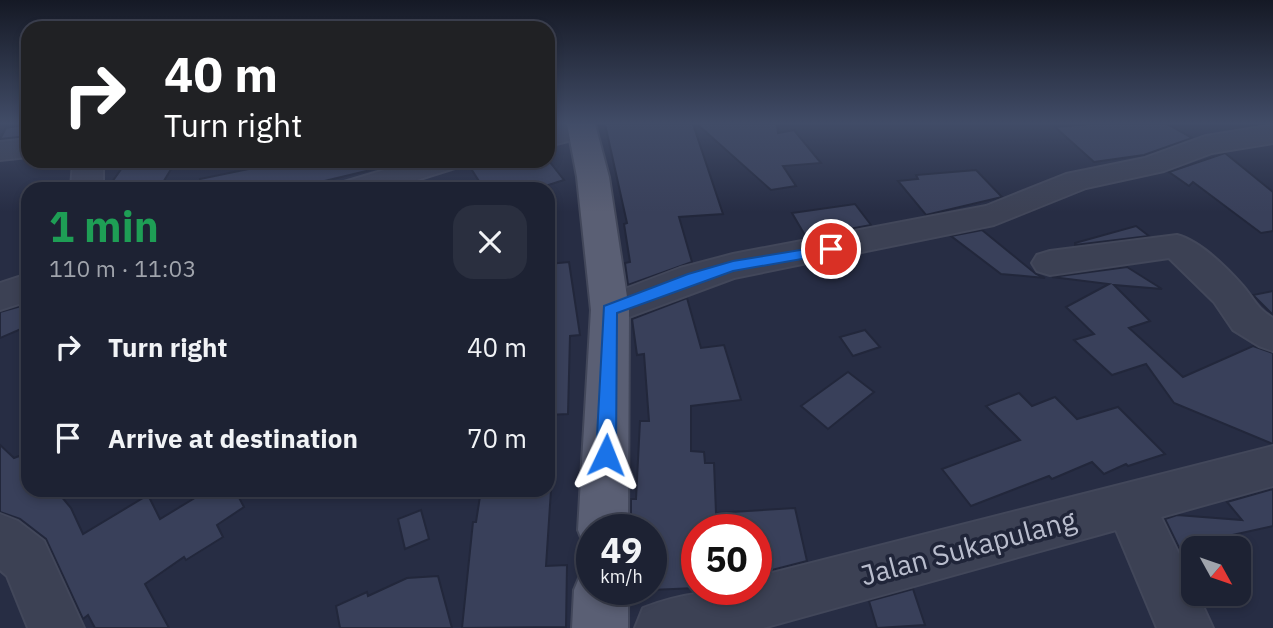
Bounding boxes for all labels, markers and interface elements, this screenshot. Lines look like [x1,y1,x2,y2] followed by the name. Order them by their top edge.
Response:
[164,42,278,105] text: 40 m
[49,49,140,140] icon: right
[164,104,302,146] text: Turn right
[49,199,159,254] text: 1 min
[453,205,527,279] button: close
[801,219,861,279] pin
[812,230,850,268] icon: arrive
[49,253,196,283] text: 110 m · 11:03
[49,328,87,366] icon: right
[108,330,227,364] text: Turn right
[467,330,527,364] text: 40 m
[569,418,643,492] position arrow
[49,419,87,457] icon: arrive
[108,421,358,455] text: Arrive at destination
[467,421,527,455] text: 70 m
[856,500,1080,594] street label: Jalan Sukapulang
[681,514,772,605] speed limit sign: 50
[600,527,643,573] text: 49
[1181,536,1251,606] north arrow
[1181,536,1251,606] map controls
[600,565,643,588] text: km/h

